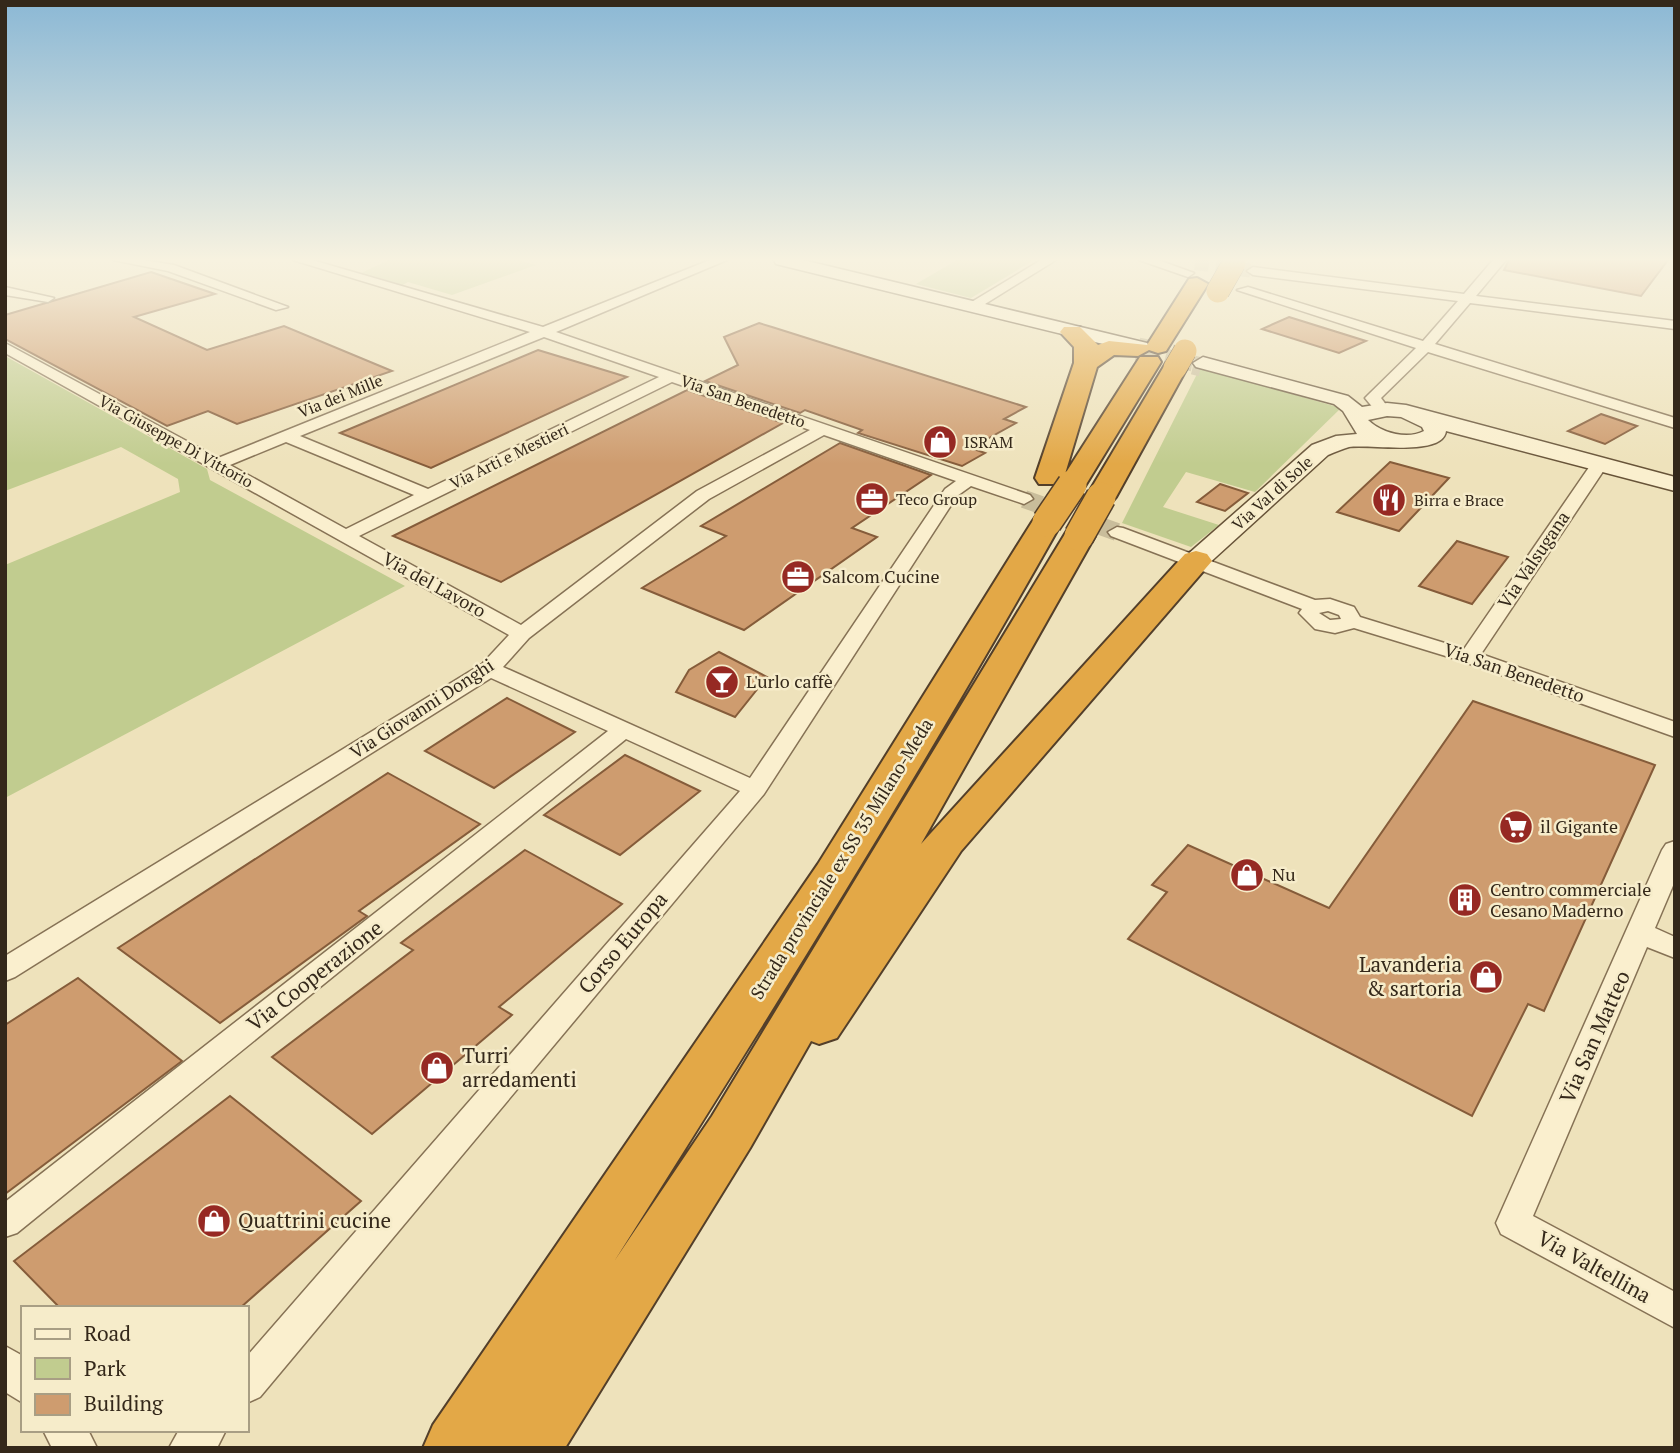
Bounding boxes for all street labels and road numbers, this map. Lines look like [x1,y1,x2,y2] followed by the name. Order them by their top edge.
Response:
[294,369,386,423] street label: Via dei Mille
[678,369,809,433] street label: Via San Benedetto
[95,389,257,493] street label: Via Giuseppe Di Vittorio
[446,418,572,494] street label: Via Arti e Mestieri
[1227,451,1317,535] street label: Via Val di Sole
[1492,506,1575,613] street label: Via Valsugana
[379,546,490,622] street label: Via del Lavoro
[1441,637,1588,707] street label: Via San Benedetto
[345,653,498,764] street label: Via Giovanni Donghi
[744,714,938,1003] street label: Strada provinciale ex SS 35 Milano-Meda
[571,885,673,999] street label: Corso Europa
[241,913,388,1037] street label: Via Cooperazione
[1552,966,1636,1107] street label: Via San Matteo
[1533,1223,1657,1309] street label: Via Valtellina

